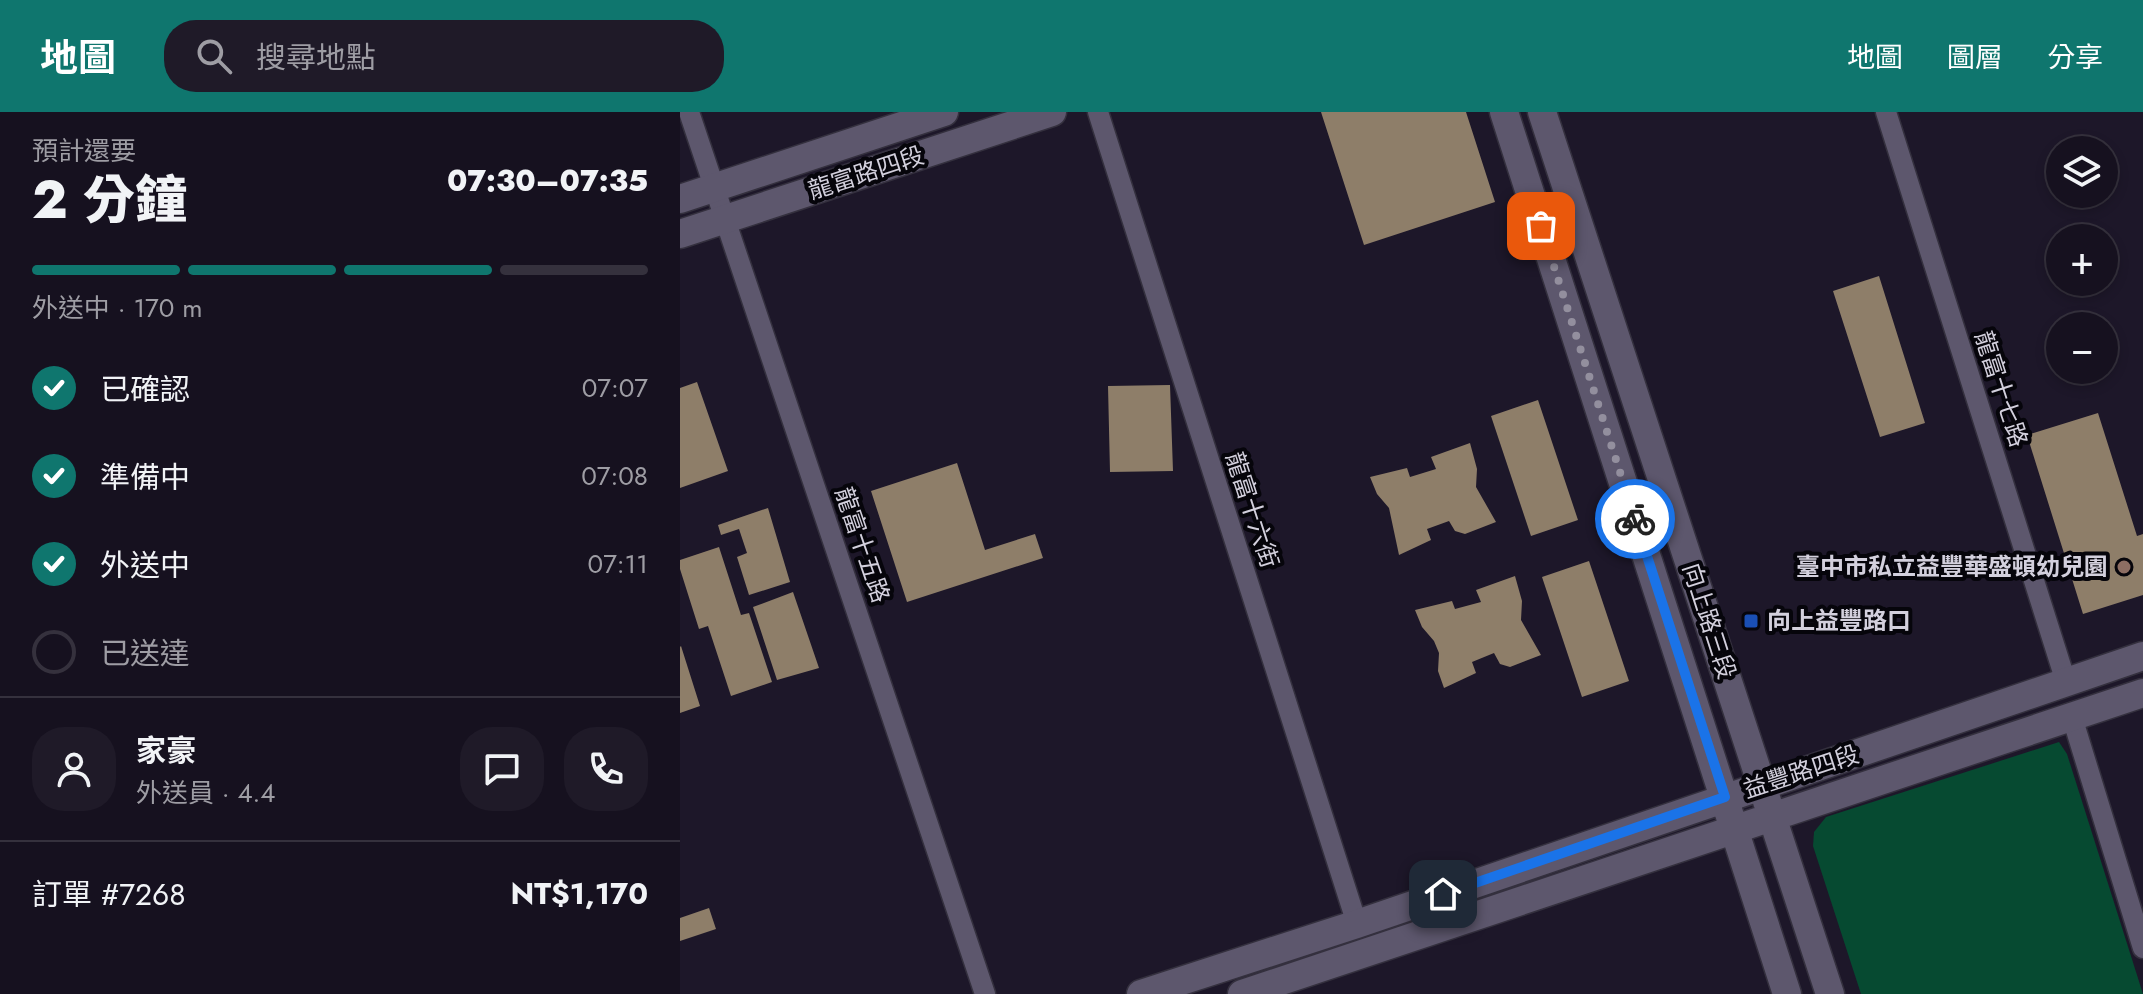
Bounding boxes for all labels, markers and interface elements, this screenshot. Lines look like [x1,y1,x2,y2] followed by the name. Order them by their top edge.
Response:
[164,20,724,92] search box
[40,30,116,85] text: 地圖
[192,34,236,78] icon: search
[256,36,376,79] text: 搜尋地點
[1847,37,1903,78] text: 地圖
[1947,37,2003,78] text: 圖層
[2047,37,2103,78] text: 分享
[32,132,136,170] text: 預計還要
[2046,136,2118,384] map controls
[2046,136,2118,208] button: layers
[803,137,928,208] street label: 龍富路四段
[447,159,648,202] text: 07:30–07:35
[32,162,187,238] text: 2 分鐘
[1507,192,1575,260] pin
[1519,204,1563,248] icon: bag
[2046,224,2118,296] button: +
[32,289,202,327] text: 外送中 · 170 m
[2046,312,2118,384] button: −
[1966,326,2037,451] street label: 龍富十七路
[32,366,76,410] icon: check
[100,368,190,411] text: 已確認
[582,369,648,407] text: 07:07
[1217,447,1288,572] street label: 龍富十六街
[32,454,76,498] icon: check
[100,456,190,499] text: 準備中
[581,457,648,495] text: 07:08
[1595,479,1675,559] courier
[826,482,899,607] street label: 龍富十五路
[1613,497,1657,541] icon: bike
[32,542,76,586] icon: check
[100,544,190,587] text: 外送中
[588,545,648,583] text: 07:11
[1796,549,2108,584] place label: 臺中市私立益豐華盛頓幼兒園
[1674,558,1745,683] street label: 向上路三段
[2115,558,2133,576] marker: 臺中市私立益豐華盛頓幼兒園
[1767,603,1911,638] place label: 向上益豐路口
[1742,612,1760,630] marker: 向上益豐路口
[100,632,190,675] text: 已送達
[32,727,116,811] button: person
[460,727,544,811] button: chat
[564,727,648,811] button: phone
[136,729,196,772] text: 家豪
[1738,736,1863,807] street label: 益豐路四段
[136,774,276,812] text: 外送員 · 4.4
[1409,860,1477,928] pin
[510,872,648,915] text: NT$1,170
[1421,872,1465,916] icon: home
[32,873,186,916] text: 訂單 #7268

